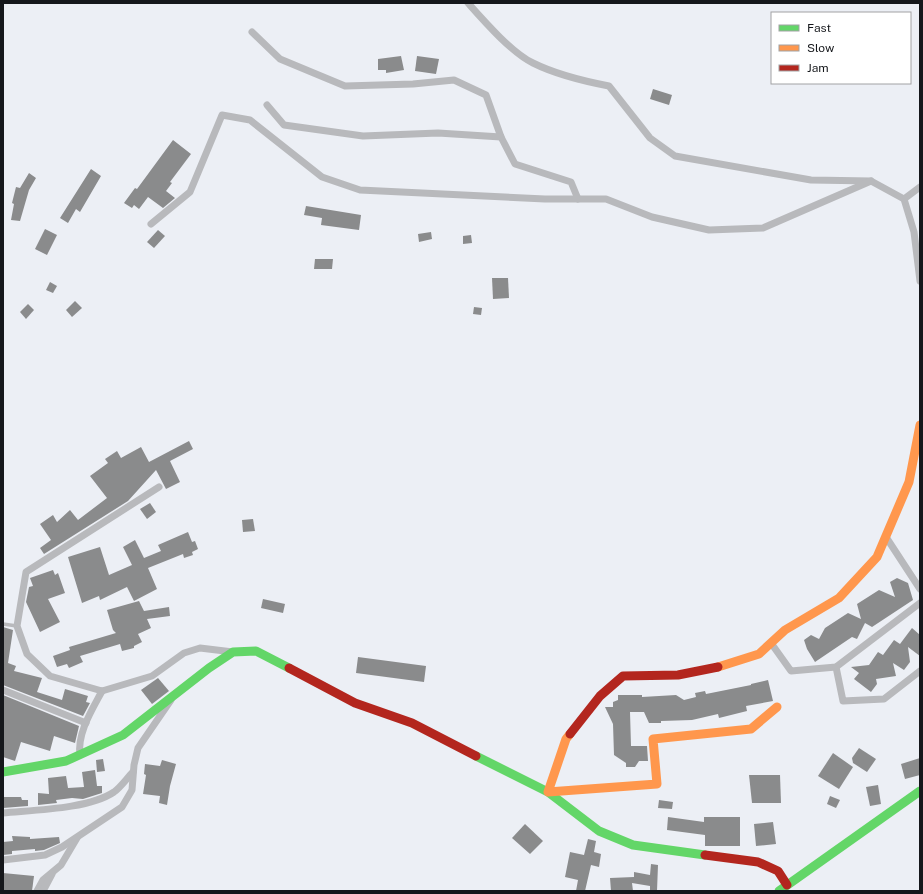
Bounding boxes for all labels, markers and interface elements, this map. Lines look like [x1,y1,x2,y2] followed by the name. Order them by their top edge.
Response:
[771,12,911,84] legend
[807,21,832,35] text: Fast
[807,41,835,55] text: Slow
[807,61,829,75] text: Jam

